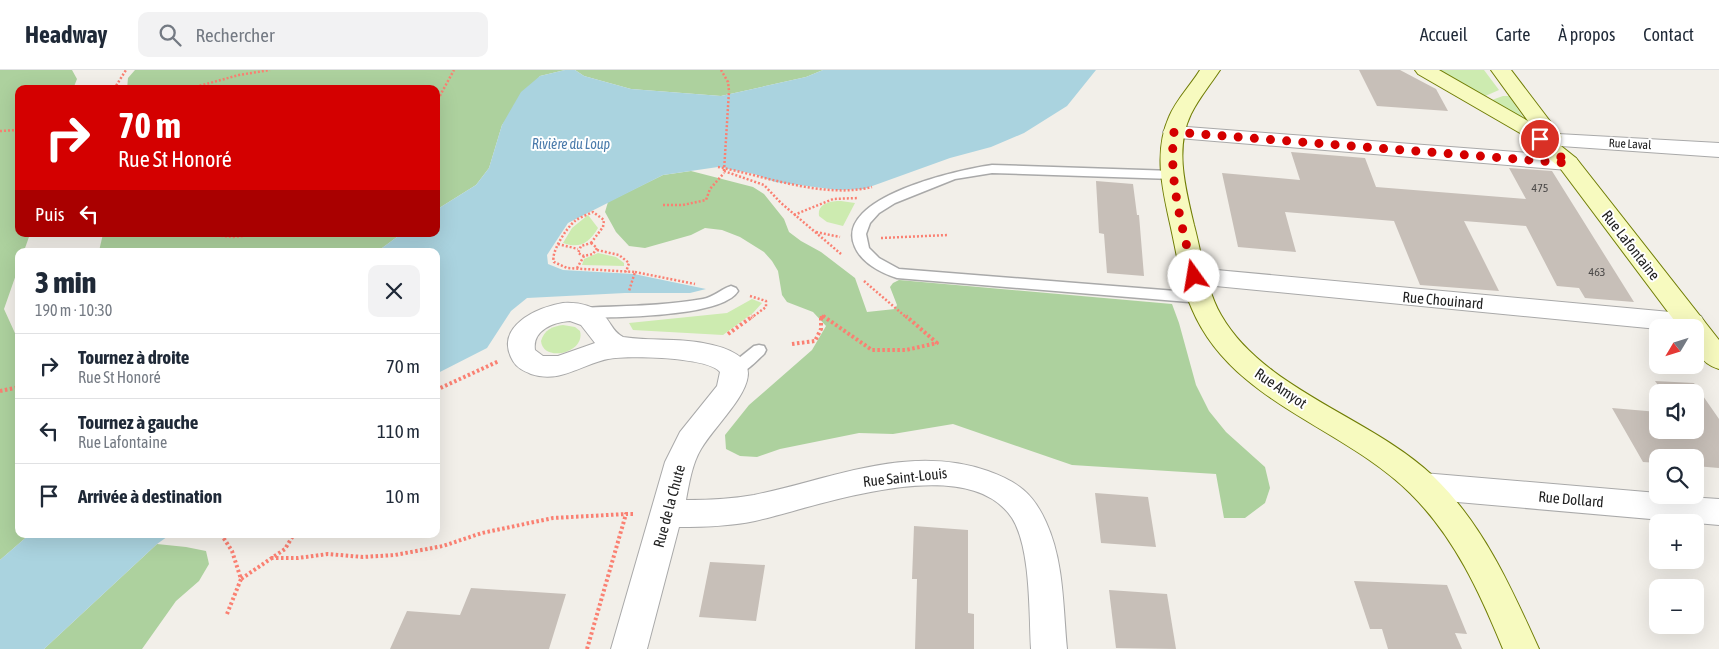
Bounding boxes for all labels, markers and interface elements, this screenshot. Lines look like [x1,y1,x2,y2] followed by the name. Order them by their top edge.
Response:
[138,12,488,57] search box
[25,21,108,48] text: Headway
[156,21,184,49] icon: search
[196,24,275,46] text: Rechercher
[1420,24,1468,45] text: Accueil
[1496,24,1530,45] text: Carte
[1558,24,1615,45] text: À propos
[1643,24,1694,45] text: Contact
[35,105,100,170] icon: right
[118,105,181,145] text: 70 m
[1519,118,1561,160] pin
[1526,125,1554,153] icon: arrive
[532,136,610,152] water label: Rivière du Loup
[1608,136,1653,152] street label: Rue Laval
[118,146,232,172] text: Rue St Honoré
[1532,181,1548,195] house number: 475
[75,200,103,228] icon: left
[35,203,65,225] text: Puis
[1599,207,1664,283] street label: Rue Lafontaine
[1167,249,1219,301] position arrow
[35,265,96,299] text: 3 min
[368,265,420,317] button: close
[1589,265,1605,279] house number: 463
[1402,288,1484,312] street label: Rue Chouinard
[35,301,112,319] text: 190 m · 10:30
[1649,319,1704,374] north arrow
[1649,319,1704,634] map controls
[78,346,189,368] text: Tournez à droite
[35,352,63,380] icon: right
[386,355,420,377] text: 70 m
[1252,364,1310,412] street label: Rue Amyot
[78,368,161,386] text: Rue St Honoré
[1649,384,1704,439] button: sound
[78,411,198,433] text: Tournez à gauche
[35,417,63,445] icon: left
[377,420,420,442] text: 110 m
[78,433,167,451] text: Rue Lafontaine
[1649,449,1704,504] button: search
[650,463,688,549] street label: Rue de la Chute
[862,464,948,490] street label: Rue Saint-Louis
[35,482,63,510] icon: arrive
[78,485,222,507] text: Arrivée à destination
[386,485,420,507] text: 10 m
[1538,488,1604,510] street label: Rue Dollard
[1649,514,1704,569] button: +
[1649,579,1704,634] button: −

